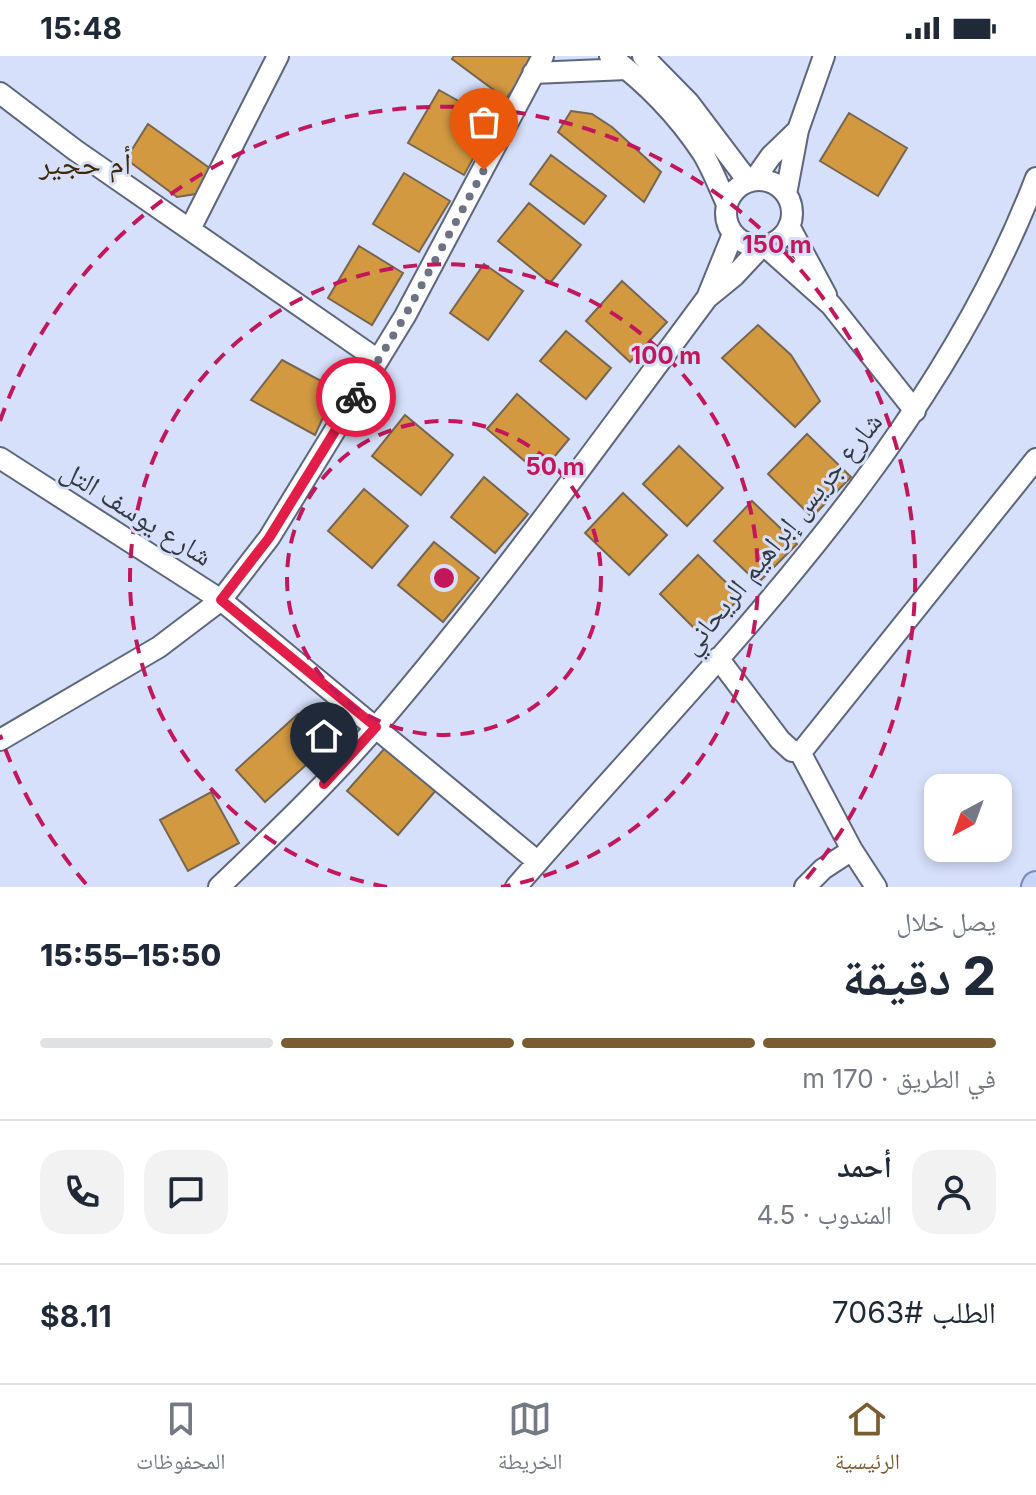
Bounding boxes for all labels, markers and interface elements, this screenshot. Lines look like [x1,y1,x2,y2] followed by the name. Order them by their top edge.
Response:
[40,10,122,46] text: 15:48
[450,88,518,170] pin
[462,100,506,144] icon: bag
[38,145,131,183] district label: أم حجير
[742,230,812,259] text: 150 m
[631,341,701,370] text: 100 m
[316,357,396,437] courier
[334,375,378,419] icon: bike
[673,405,894,665] street label: شارع جريس إبراهيم الريحاني
[525,452,585,481] text: 50 m
[54,453,219,574] street label: شارع يوسف التل
[430,564,458,592] centre of rings
[290,702,358,784] pin
[302,714,346,758] icon: home
[924,774,1012,862] north arrow
[924,774,1012,862] map controls
[896,906,996,937] text: يصل خلال
[40,937,221,973] text: 15:50–15:55
[842,945,996,1008] text: 2 دقيقة
[802,1063,996,1094] text: في الطريق · 170 m
[837,1148,892,1184] text: أحمد
[40,1150,124,1234] button: phone
[144,1150,228,1234] button: chat
[912,1150,996,1234] button: person
[756,1199,892,1230] text: المندوب · 4.5
[832,1294,996,1330] text: الطلب #7063
[40,1298,112,1334] text: $8.11
[136,1397,226,1483] tab: المحفوظات
[498,1397,563,1483] tab: الخريطة
[835,1397,900,1483] tab: الرئيسية

